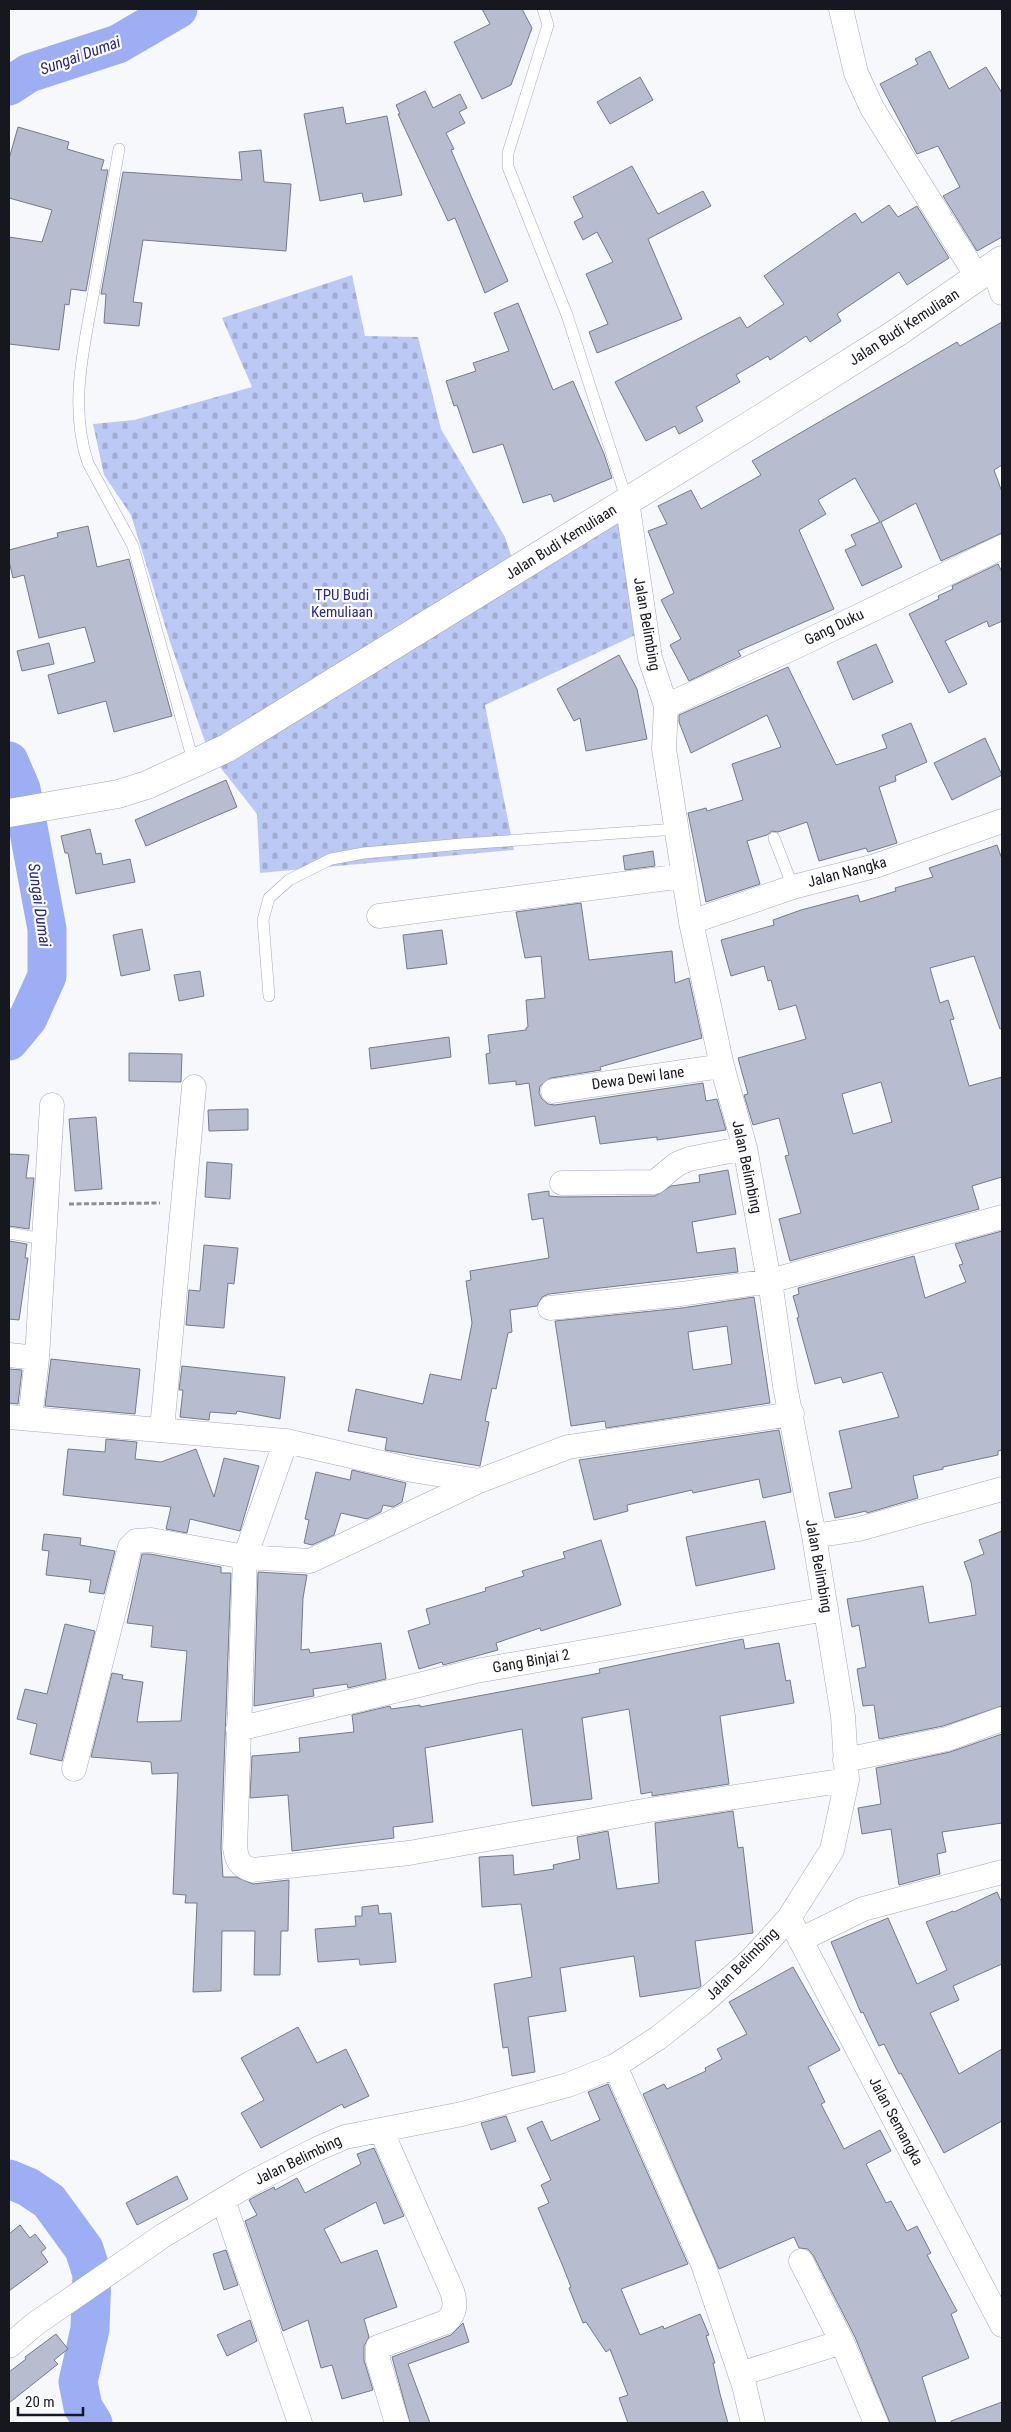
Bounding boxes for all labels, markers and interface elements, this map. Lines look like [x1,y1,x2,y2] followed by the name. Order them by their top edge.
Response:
[37,32,123,79] water label: Sungai Dumai
[846,285,962,369] street label: Jalan Budi Kemuliaan
[502,501,620,583] street label: Jalan Budi Kemuliaan
[630,576,664,672] street label: Jalan Belimbing
[311,586,373,621] park label: TPU Budi Kemuliaan
[801,605,867,649] street label: Gang Duku
[806,853,888,891] street label: Jalan Nangka
[24,862,55,949] water label: Sungai Dumai
[591,1063,685,1093] street label: Dewa Dewi lane
[728,1119,766,1215] street label: Jalan Belimbing
[802,1518,836,1614] street label: Jalan Belimbing
[491,1645,571,1677] street label: Gang Binjai 2
[702,1924,782,2004] street label: Jalan Belimbing
[865,2074,927,2168] street label: Jalan Semangka
[252,2131,344,2189] street label: Jalan Belimbing
[18,2384,82,2416] scale bar
[25,2393,55,2411] text: 20 m

